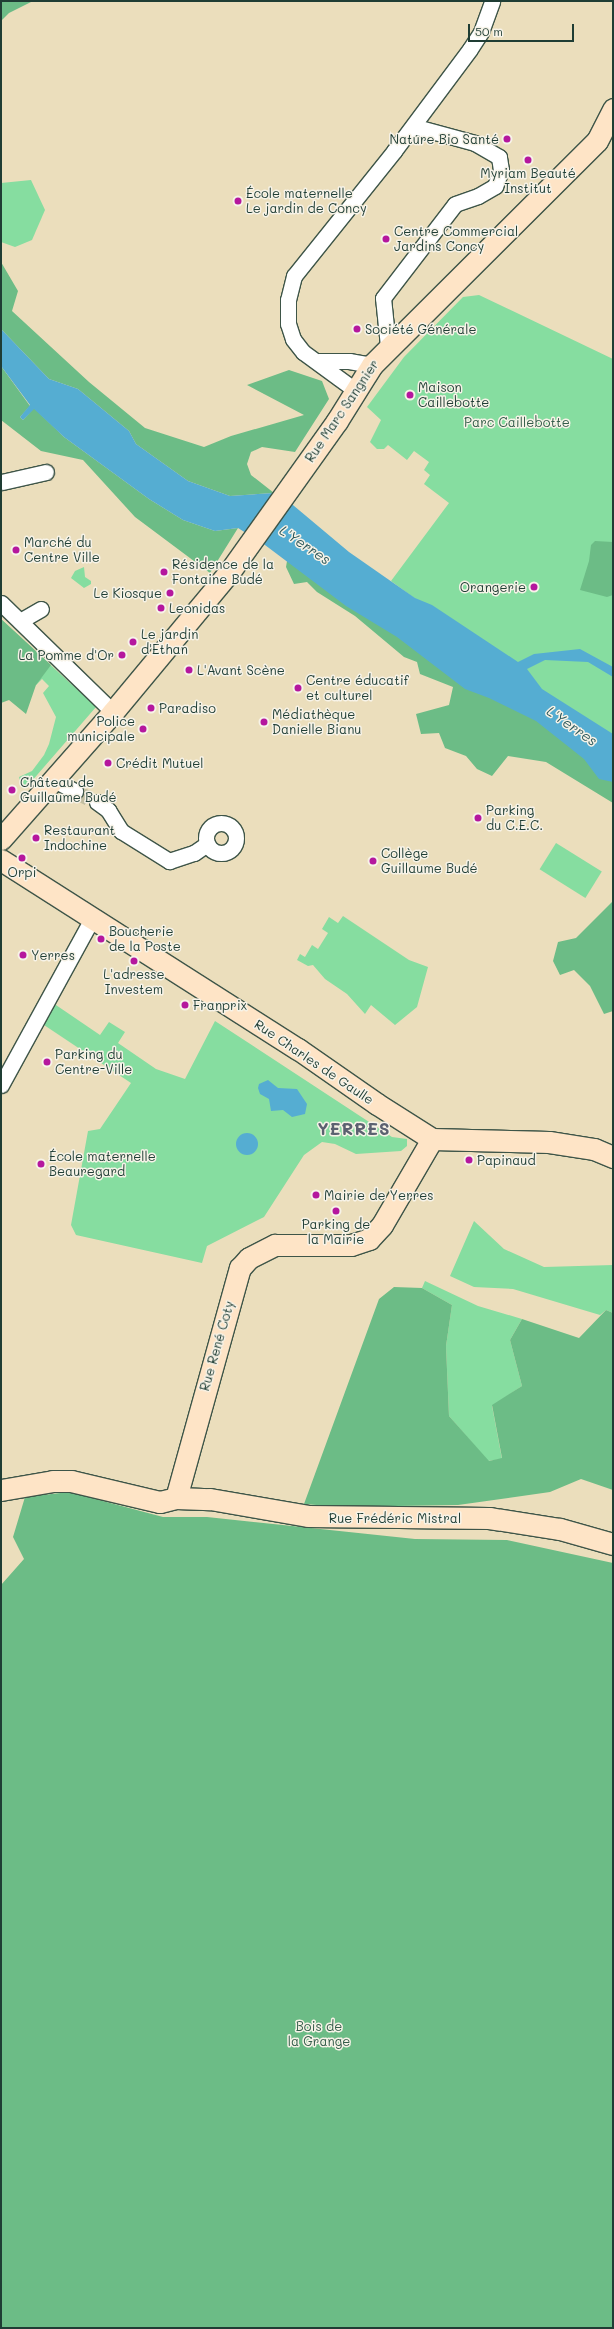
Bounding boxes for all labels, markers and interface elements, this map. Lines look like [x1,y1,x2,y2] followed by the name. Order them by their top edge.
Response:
[470,16,576,42] scale bar
[475,23,503,39] text: 50 m
[389,131,499,147] place label: Nature Bio Santé
[502,134,512,144] marker: Nature Bio Santé
[523,155,533,165] marker: Myriam Beauté Institut
[480,166,576,197] place label: Myriam Beauté Institut
[246,186,367,217] place label: École maternelle Le jardin de Concy
[233,196,243,206] marker: École maternelle Le jardin de Concy
[394,224,518,255] place label: Centre Commercial Jardins Concy
[381,234,391,244] marker: Centre Commercial Jardins Concy
[365,321,476,337] place label: Société Générale
[352,324,362,334] marker: Société Générale
[302,357,382,465] street label: Rue Marc Sangnier
[418,380,489,411] place label: Maison Caillebotte
[405,390,415,400] marker: Maison Caillebotte
[464,414,570,430] park label: Parc Caillebotte
[276,522,334,568] water label: L'Yerres
[24,535,100,566] place label: Marché du Centre Ville
[11,545,21,555] marker: Marché du Centre Ville
[172,557,274,588] place label: Résidence de la Fontaine Budé
[159,567,169,577] marker: Résidence de la Fontaine Budé
[460,579,526,595] place label: Orangerie
[529,582,539,592] marker: Orangerie
[94,585,162,601] place label: Le Kiosque
[165,588,175,598] marker: Le Kiosque
[169,600,225,616] place label: Leonidas
[156,603,166,613] marker: Leonidas
[141,627,198,658] place label: Le jardin d'Ethan
[128,637,138,647] marker: Le jardin d'Ethan
[18,647,114,663] place label: La Pomme d'Or
[117,650,127,660] marker: La Pomme d'Or
[197,662,285,678] place label: L'Avant Scène
[184,665,194,675] marker: L'Avant Scène
[306,673,409,704] place label: Centre éducatif et culturel
[293,683,303,693] marker: Centre éducatif et culturel
[159,700,216,716] place label: Paradiso
[146,703,156,713] marker: Paradiso
[544,703,600,749] water label: L'Yerres
[272,707,361,738] place label: Médiathèque Danielle Bianu
[67,714,135,745] place label: Police municipale
[259,717,269,727] marker: Médiathèque Danielle Bianu
[138,724,148,734] marker: Police municipale
[116,755,204,771] place label: Crédit Mutuel
[103,758,113,768] marker: Crédit Mutuel
[20,775,116,806] place label: Château de Guillaume Budé
[7,785,17,795] marker: Château de Guillaume Budé
[486,803,543,834] place label: Parking du C.E.C.
[473,813,483,823] marker: Parking du C.E.C.
[44,823,115,854] place label: Restaurant Indochine
[31,833,41,843] marker: Restaurant Indochine
[381,846,477,877] place label: Collège Guillaume Budé
[17,853,27,863] marker: Orpi
[368,856,378,866] marker: Collège Guillaume Budé
[8,864,36,880] place label: Orpi
[109,924,181,955] place label: Boucherie de la Poste
[96,934,106,944] marker: Boucherie de la Poste
[31,947,75,963] place label: Yerres
[18,950,28,960] marker: Yerres
[129,956,139,966] marker: L'adresse Investem
[103,967,165,998] place label: L'adresse Investem
[193,997,247,1013] place label: Franprix
[180,1000,190,1010] marker: Franprix
[251,1016,377,1108] street label: Rue Charles de Gaulle
[55,1047,132,1078] place label: Parking du Centre-Ville
[42,1057,52,1067] marker: Parking du Centre-Ville
[317,1119,391,1139] district label: YERRES
[49,1149,156,1180] place label: École maternelle Beauregard
[477,1152,536,1168] place label: Papinaud
[464,1155,474,1165] marker: Papinaud
[36,1159,46,1169] marker: École maternelle Beauregard
[324,1187,434,1203] place label: Mairie de Yerres
[311,1190,321,1200] marker: Mairie de Yerres
[331,1206,341,1216] marker: Parking de la Mairie
[302,1217,370,1248] place label: Parking de la Mairie
[197,1299,237,1393] street label: Rue René Coty
[329,1510,461,1526] street label: Rue Frédéric Mistral
[288,2019,350,2050] park label: Bois de la Grange

